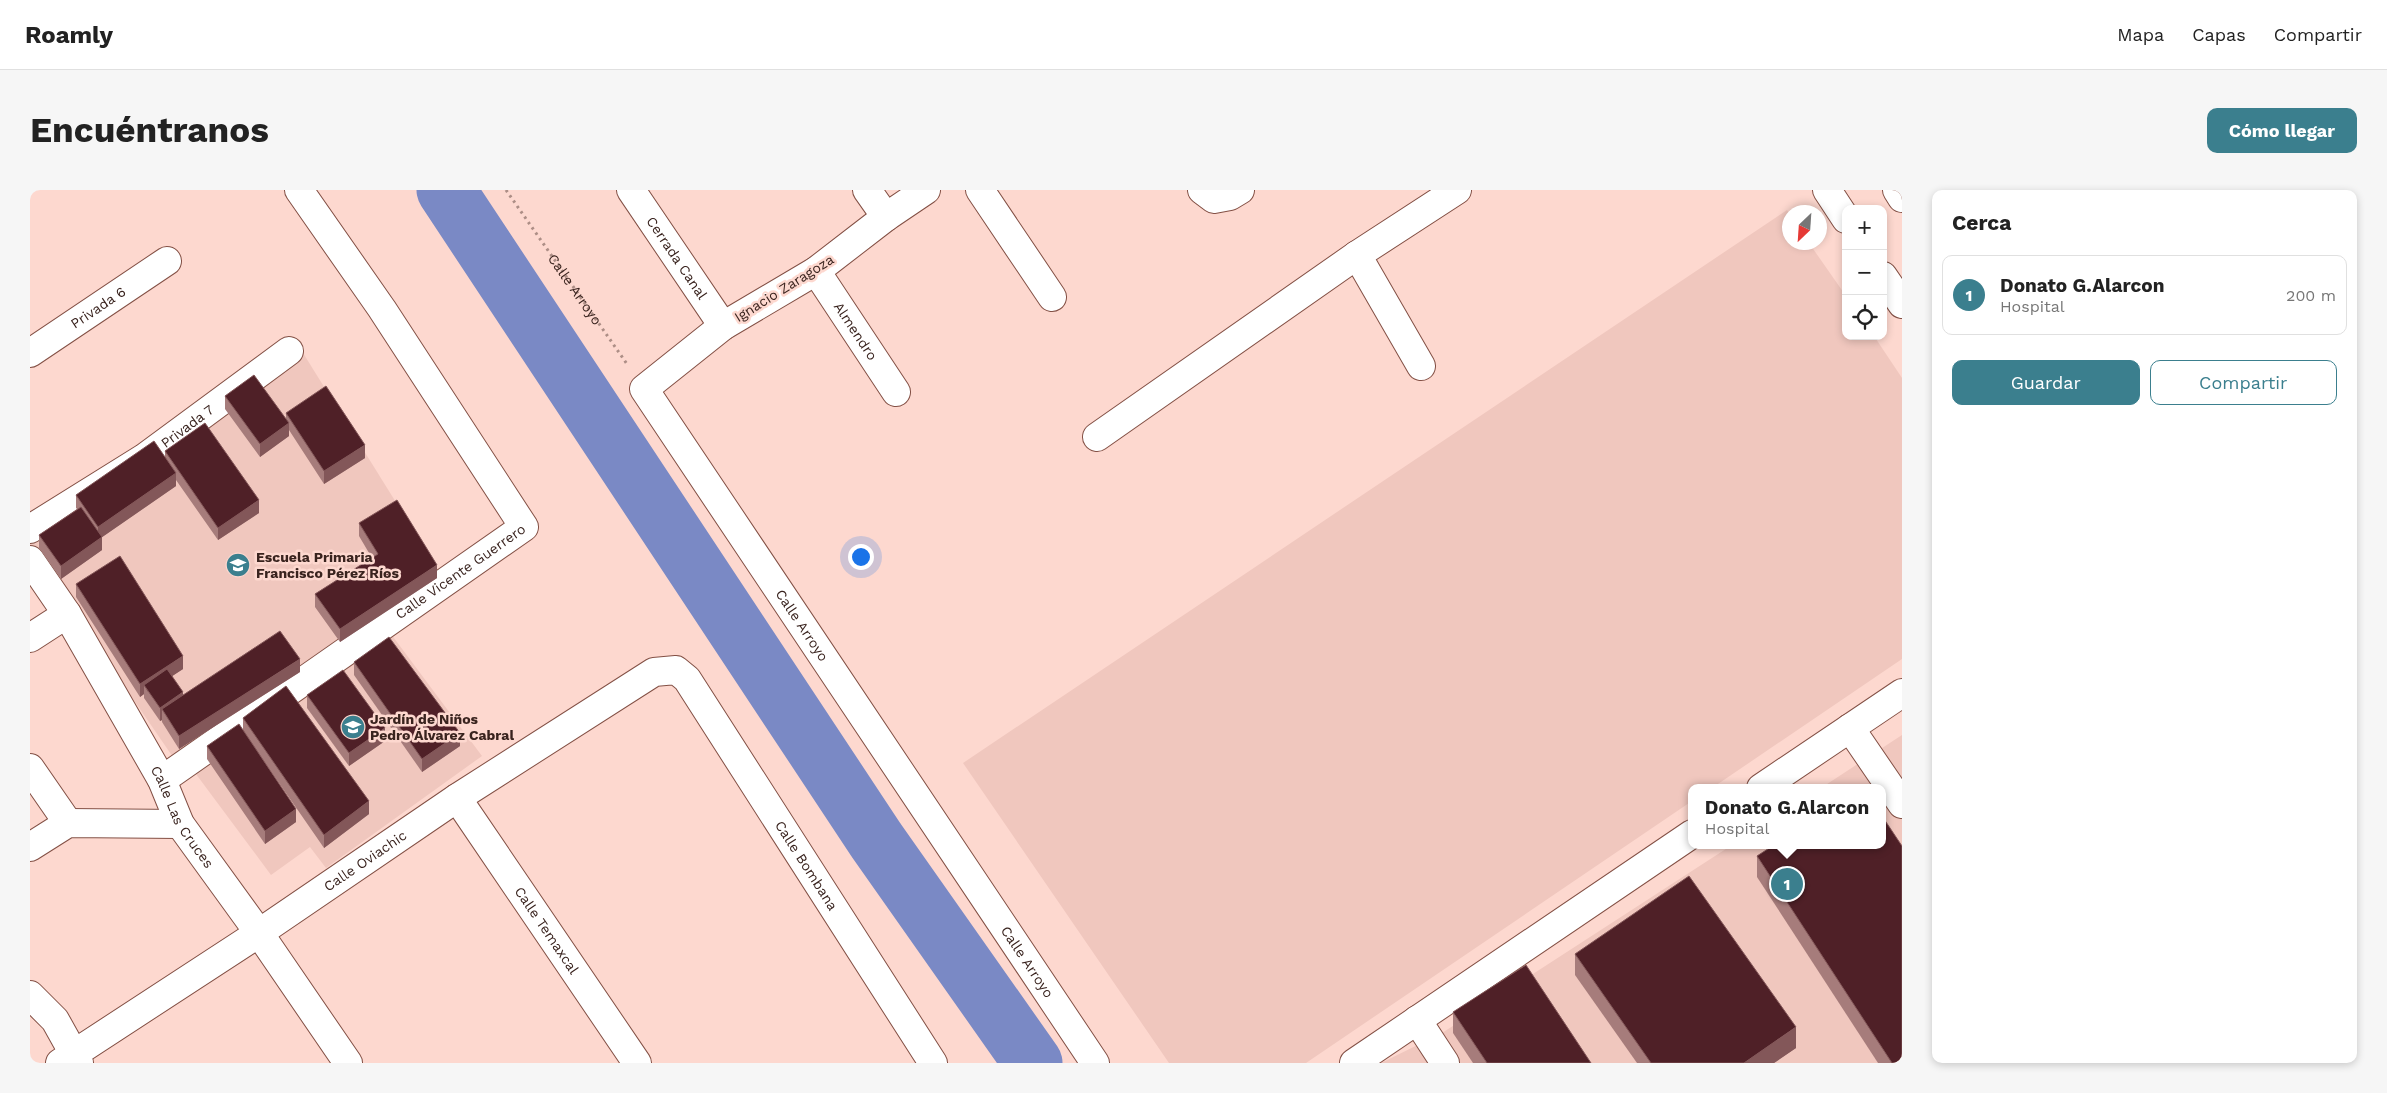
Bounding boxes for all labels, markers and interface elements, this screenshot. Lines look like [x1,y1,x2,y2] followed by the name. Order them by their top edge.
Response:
[25,21,113,49] text: Roamly
[2117,24,2164,45] text: Mapa
[2192,24,2246,45] text: Capas
[2274,24,2362,45] text: Compartir
[2207,108,2357,153] button: Cómo llegar
[30,109,269,151] text: Encuéntranos
[1782,205,1827,250] north arrow
[1842,205,1887,340] map controls
[1842,205,1887,250] button: +
[1952,210,2011,235] text: Cerca
[643,213,711,303] street label: Cerrada Canal
[1842,250,1887,295] button: −
[545,251,605,328] street label: Calle Arroyo
[731,251,837,325] street label: Ignacio Zaragoza
[2000,274,2164,297] text: Donato G.Alarcon
[68,283,129,331] street label: Privada 6
[1966,286,1972,305] text: 1
[2286,286,2336,305] text: 200 m
[1842,295,1887,340] button: locate
[2000,297,2065,316] text: Hospital
[831,299,881,363] street label: Almendro
[1952,360,2140,405] button: Guardar
[2150,360,2337,405] button: Compartir
[158,401,217,451] street label: Privada 7
[392,521,528,622] street label: Calle Vicente Guerrero
[848,544,874,570] your location
[256,549,399,581] place label: Escuela Primaria Francisco Pérez Ríos
[225,552,251,578] school or university icon: Escuela Primaria Francisco Pérez Ríos
[772,586,832,664] street label: Calle Arroyo
[370,711,514,743] place label: Jardín de Niños Pedro Álvarez Cabral
[340,714,366,740] school or university icon: Jardín de Niños Pedro Álvarez Cabral
[148,763,217,871] street label: Calle Las Cruces
[1688,784,1886,849] popup
[1705,796,1869,819] text: Donato G.Alarcon
[772,818,841,913] street label: Calle Bombana
[1705,819,1769,838] text: Hospital
[321,827,410,895] street label: Calle Oviachic
[1771,865,1803,903] pin: 1
[512,884,583,978] street label: Calle Temaxcal
[998,923,1057,1001] street label: Calle Arroyo

